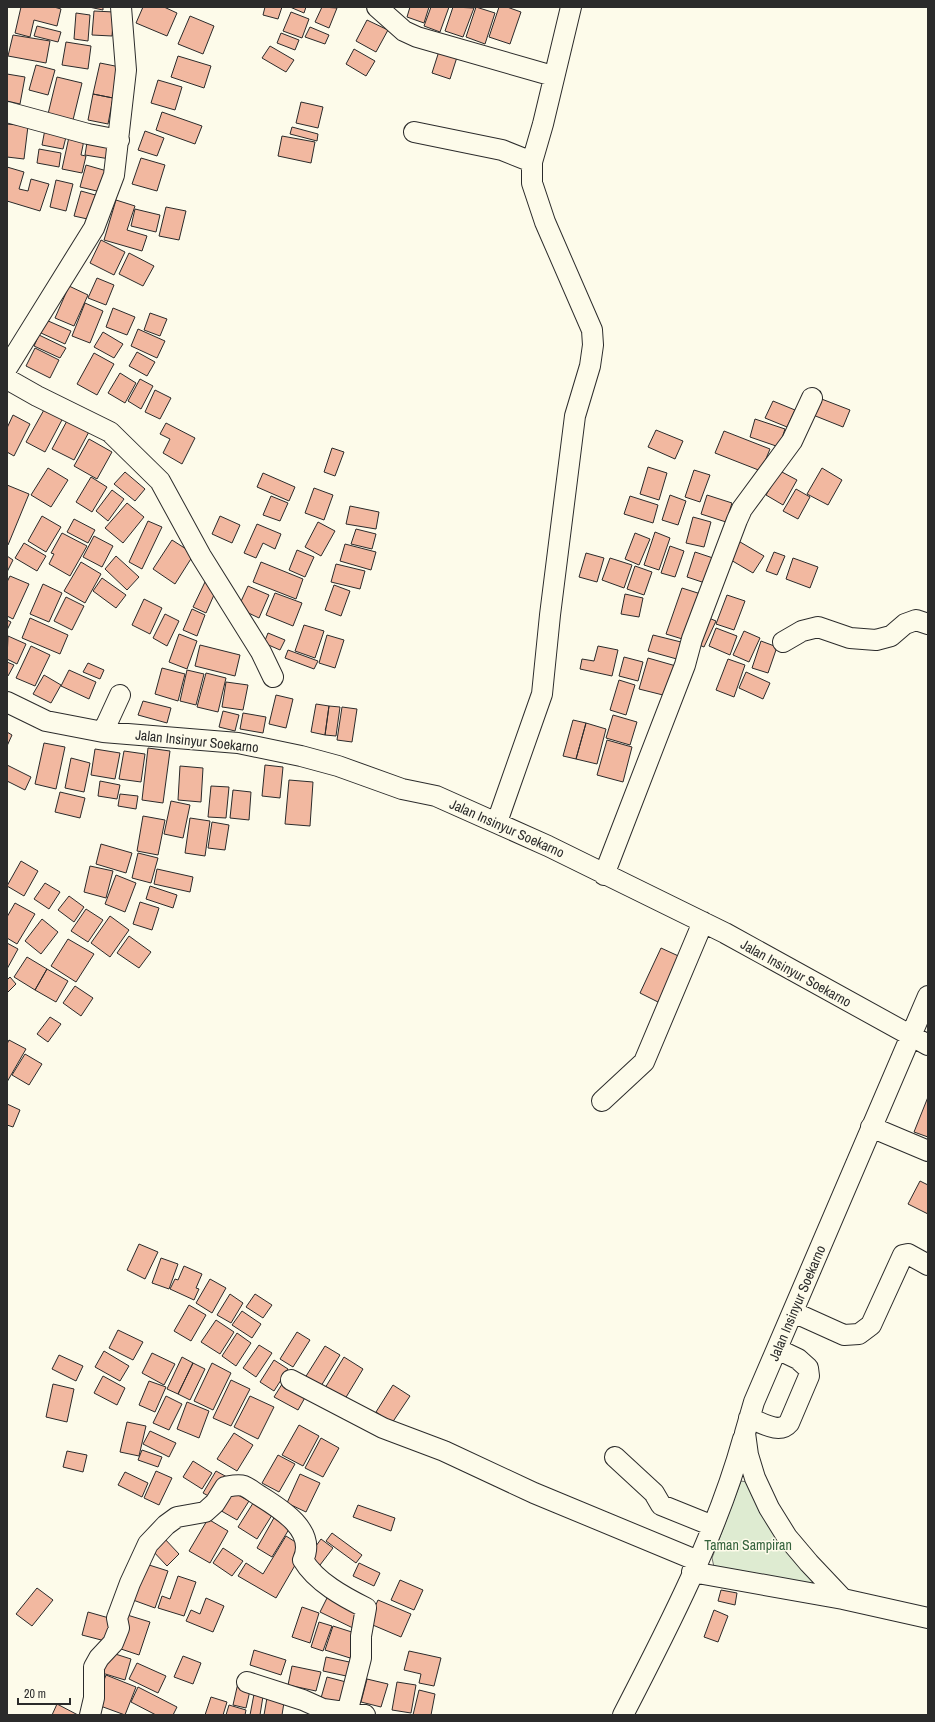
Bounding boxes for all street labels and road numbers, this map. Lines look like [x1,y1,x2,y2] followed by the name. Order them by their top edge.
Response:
[134,726,260,756] street label: Jalan Insinyur Soekarno
[447,795,567,861] street label: Jalan Insinyur Soekarno
[737,935,855,1011] street label: Jalan Insinyur Soekarno
[765,1242,829,1364] street label: Jalan Insinyur Soekarno

